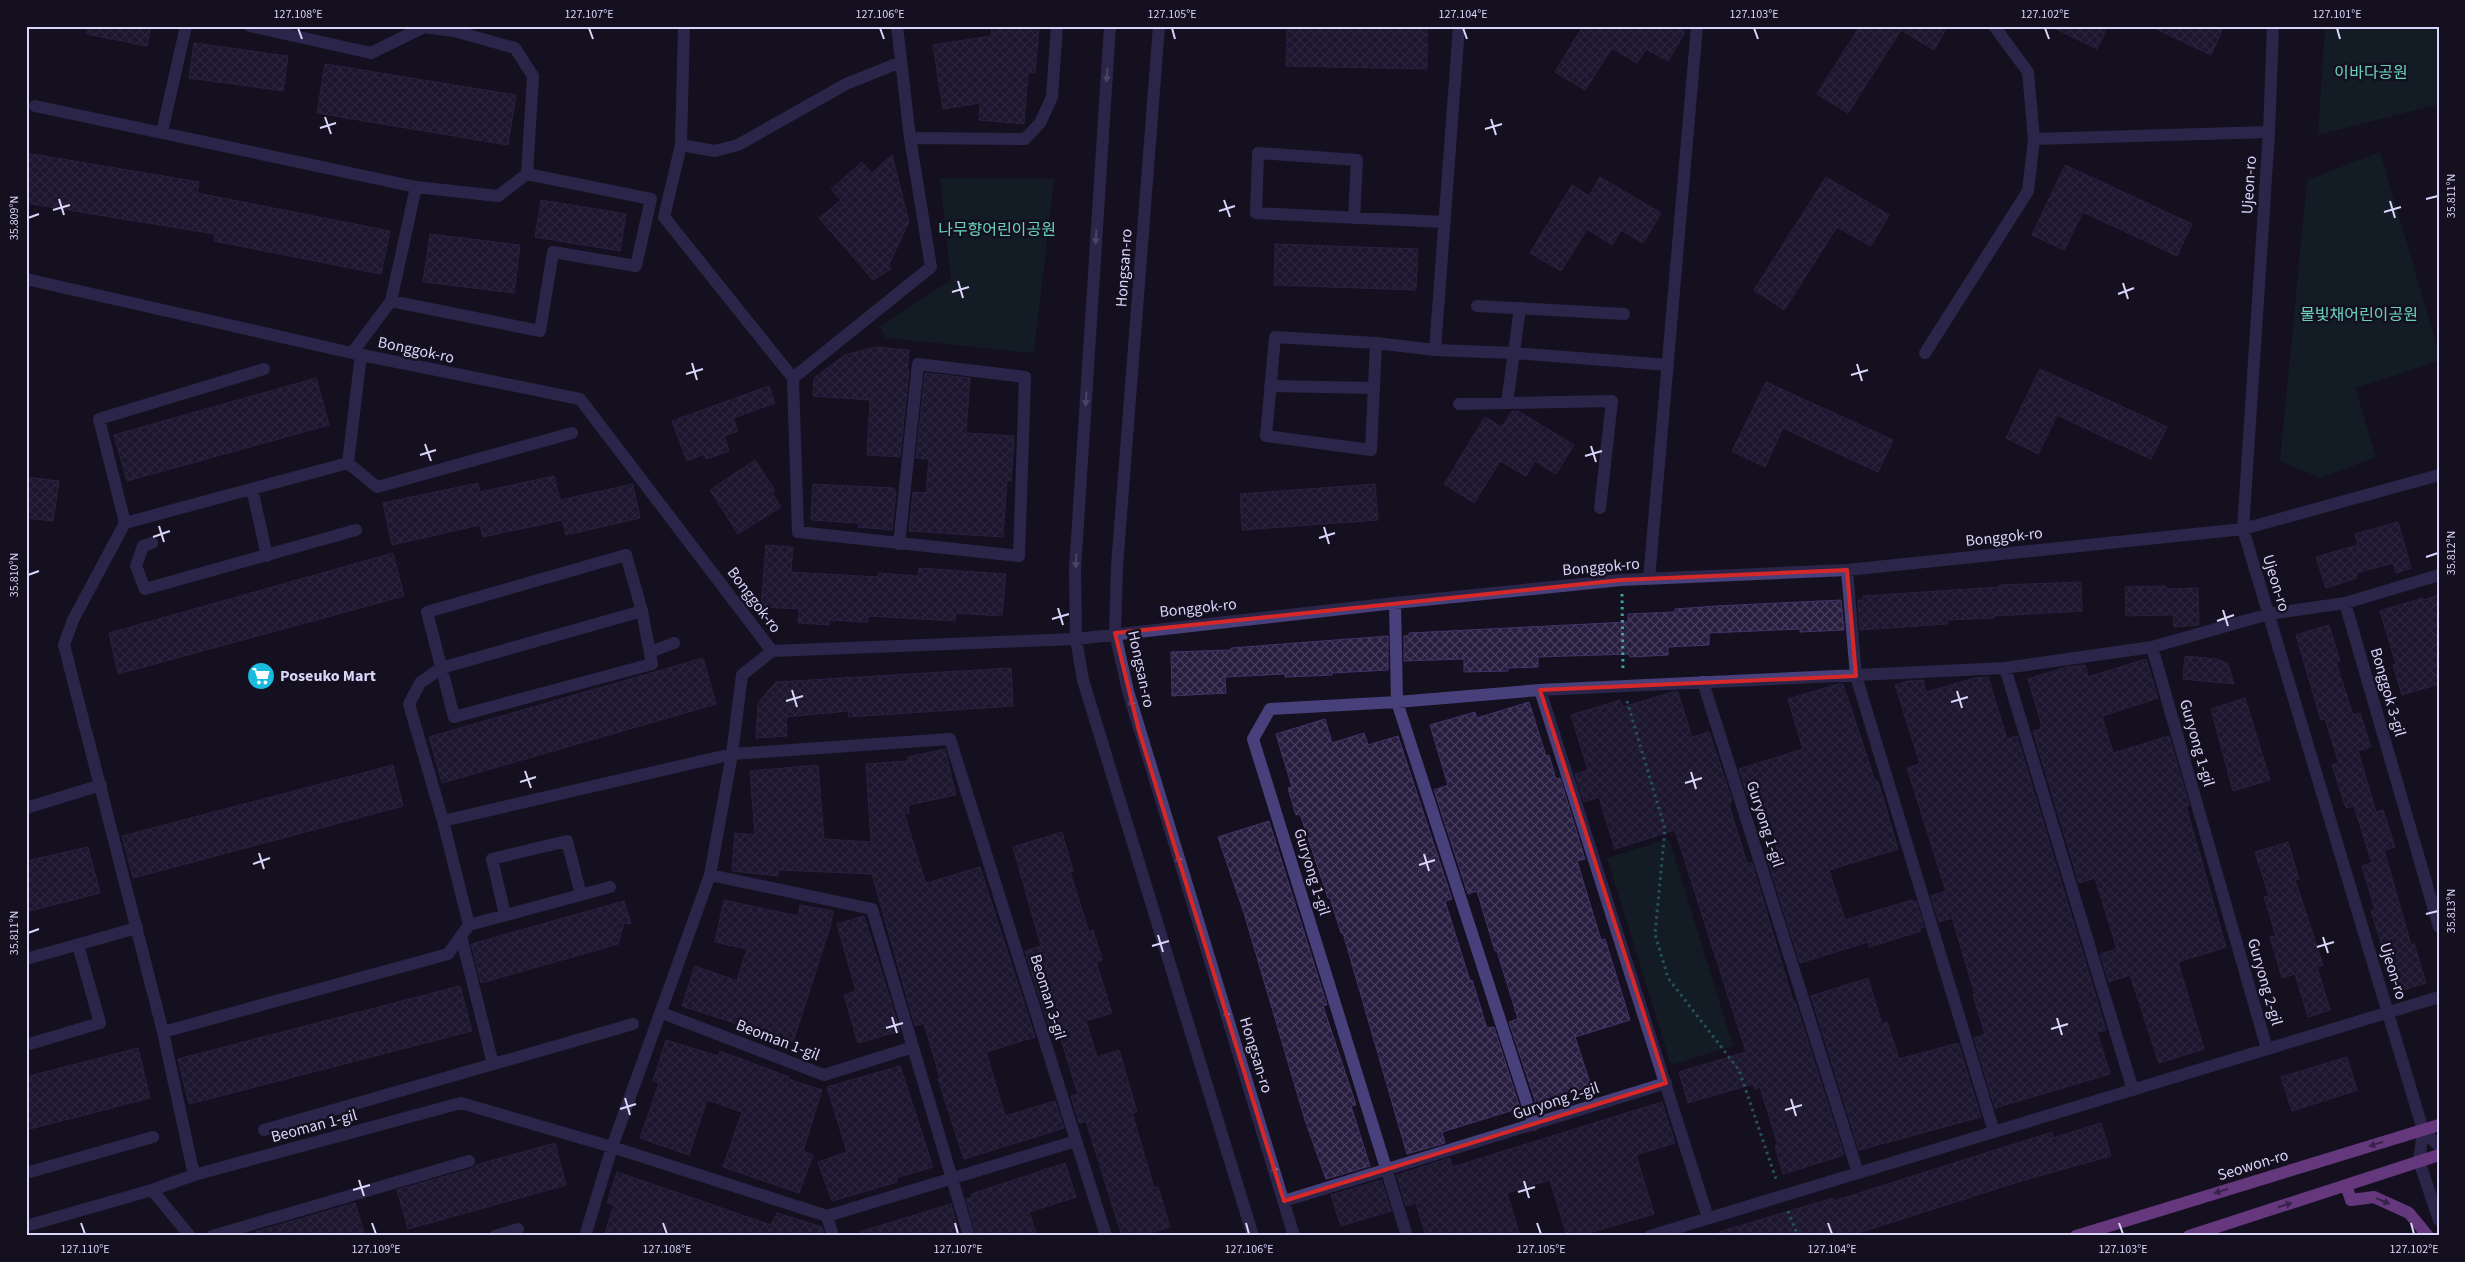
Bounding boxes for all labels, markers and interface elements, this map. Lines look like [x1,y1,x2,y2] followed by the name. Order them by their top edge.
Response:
[273,6,323,23] text: 127.108°E
[564,6,614,23] text: 127.107°E
[855,6,905,23] text: 127.106°E
[1147,6,1197,23] text: 127.105°E
[1438,6,1488,23] text: 127.104°E
[1729,6,1779,23] text: 127.103°E
[2020,6,2070,23] text: 127.102°E
[2312,6,2362,23] text: 127.101°E
[2334,62,2408,84] park label: 이바다공원
[1102,67,1110,83] one-way arrow
[2236,155,2262,215] street label: Ujeon-ro
[2443,174,2460,218] text: 35.811°N
[6,196,23,240] text: 35.809°N
[938,219,1056,241] park label: 나무향어린이공원
[1110,228,1138,308] street label: Hongsan-ro
[1092,229,1100,245] one-way arrow
[2300,304,2418,326] park label: 물빛채어린이공원
[376,331,456,369] street label: Bonggok-ro
[1082,392,1090,408] one-way arrow
[1964,522,2044,552] street label: Bonggok-ro
[2443,531,2460,575] text: 35.812°N
[2257,552,2295,614] street label: Ujeon-ro
[6,553,23,597] text: 35.810°N
[1561,553,1641,581] street label: Bonggok-ro
[1071,554,1079,570] one-way arrow
[722,562,786,638] street label: Bonggok-ro
[1158,593,1238,623] street label: Bonggok-ro
[1122,628,1160,710] street label: Hongsan-ro
[2365,645,2411,739] street label: Bonggok 3-gil
[246,661,276,691] supermarket icon: Poseuko Mart
[280,665,376,687] place label: Poseuko Mart
[2174,697,2220,789] street label: Guryong 1-gil
[1128,699,1136,714] one-way arrow
[1741,778,1789,870] street label: Guryong 1-gil
[1288,826,1336,918] street label: Guryong 1-gil
[1175,854,1183,869] one-way arrow
[2443,889,2460,933] text: 35.813°N
[6,911,23,955] text: 35.811°N
[2242,936,2288,1028] street label: Guryong 2-gil
[2374,940,2412,1002] street label: Ujeon-ro
[1025,952,1071,1042] street label: Beoman 3-gil
[1222,1010,1230,1025] one-way arrow
[733,1014,823,1066] street label: Beoman 1-gil
[1234,1014,1278,1096] street label: Hongsan-ro
[1510,1077,1602,1125] street label: Guryong 2-gil
[269,1104,359,1148] street label: Beoman 1-gil
[2369,1141,2384,1148] one-way arrow
[2215,1144,2291,1186] street label: Seowon-ro
[1270,1165,1278,1180] one-way arrow
[2213,1188,2228,1196] one-way arrow
[2376,1198,2391,1206] one-way arrow
[2278,1201,2293,1208] one-way arrow
[60,1241,110,1258] text: 127.110°E
[351,1241,401,1258] text: 127.109°E
[642,1241,692,1258] text: 127.108°E
[933,1241,983,1258] text: 127.107°E
[1224,1241,1274,1258] text: 127.106°E
[1516,1241,1566,1258] text: 127.105°E
[1807,1241,1857,1258] text: 127.104°E
[2098,1241,2148,1258] text: 127.103°E
[2389,1241,2439,1258] text: 127.102°E

